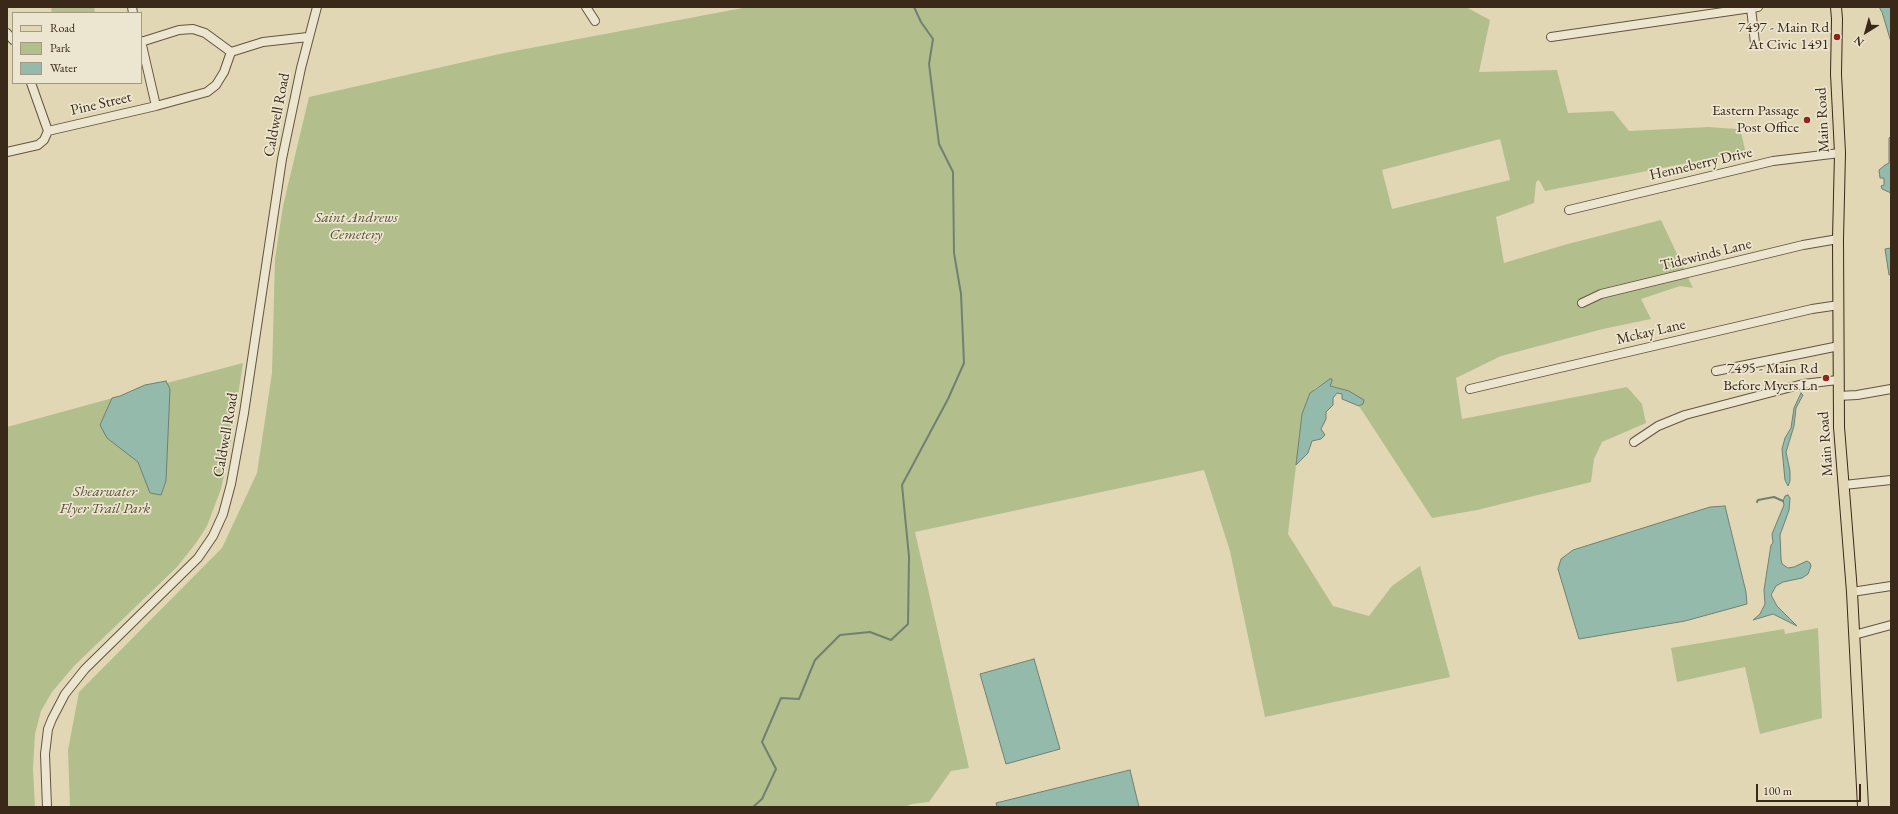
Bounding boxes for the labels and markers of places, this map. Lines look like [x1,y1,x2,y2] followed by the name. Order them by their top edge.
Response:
[1738,19,1829,54] place label: 7497 - Main Rd At Civic 1491
[1832,32,1842,42] marker: 7497 - Main Rd At Civic 1491
[1712,102,1799,137] place label: Eastern Passage Post Office
[1802,115,1812,125] marker: Eastern Passage Post Office
[1723,360,1818,395] place label: 7495 - Main Rd Before Myers Ln
[1821,373,1831,383] marker: 7495 - Main Rd Before Myers Ln

